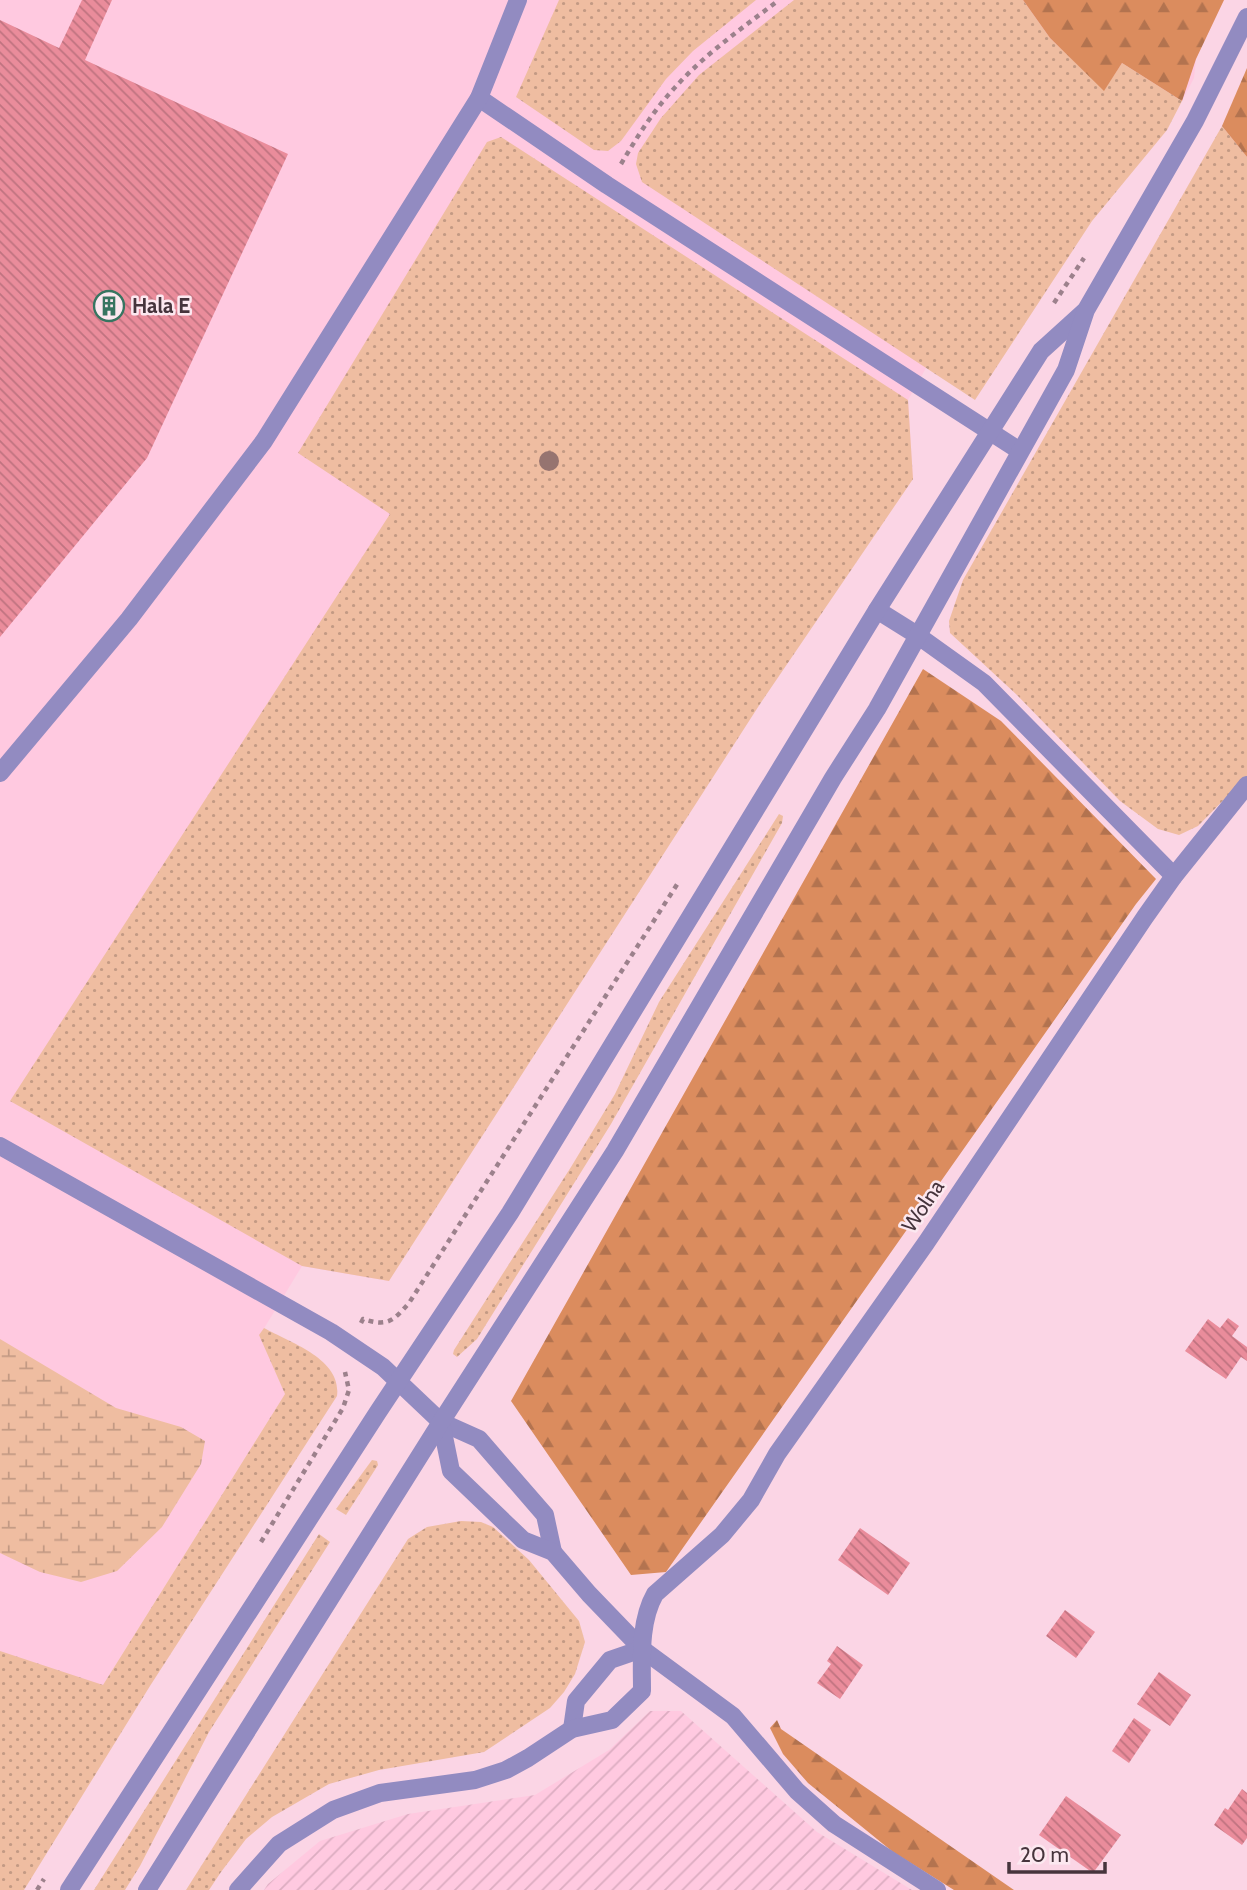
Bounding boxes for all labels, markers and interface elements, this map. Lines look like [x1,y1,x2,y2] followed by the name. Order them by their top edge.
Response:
[92,289,126,323] building icon: Hala E
[132,293,190,318] place label: Hala E
[896,1175,949,1236] street label: Wolna
[1009,1830,1105,1874] scale bar
[1020,1842,1069,1867] text: 20 m

